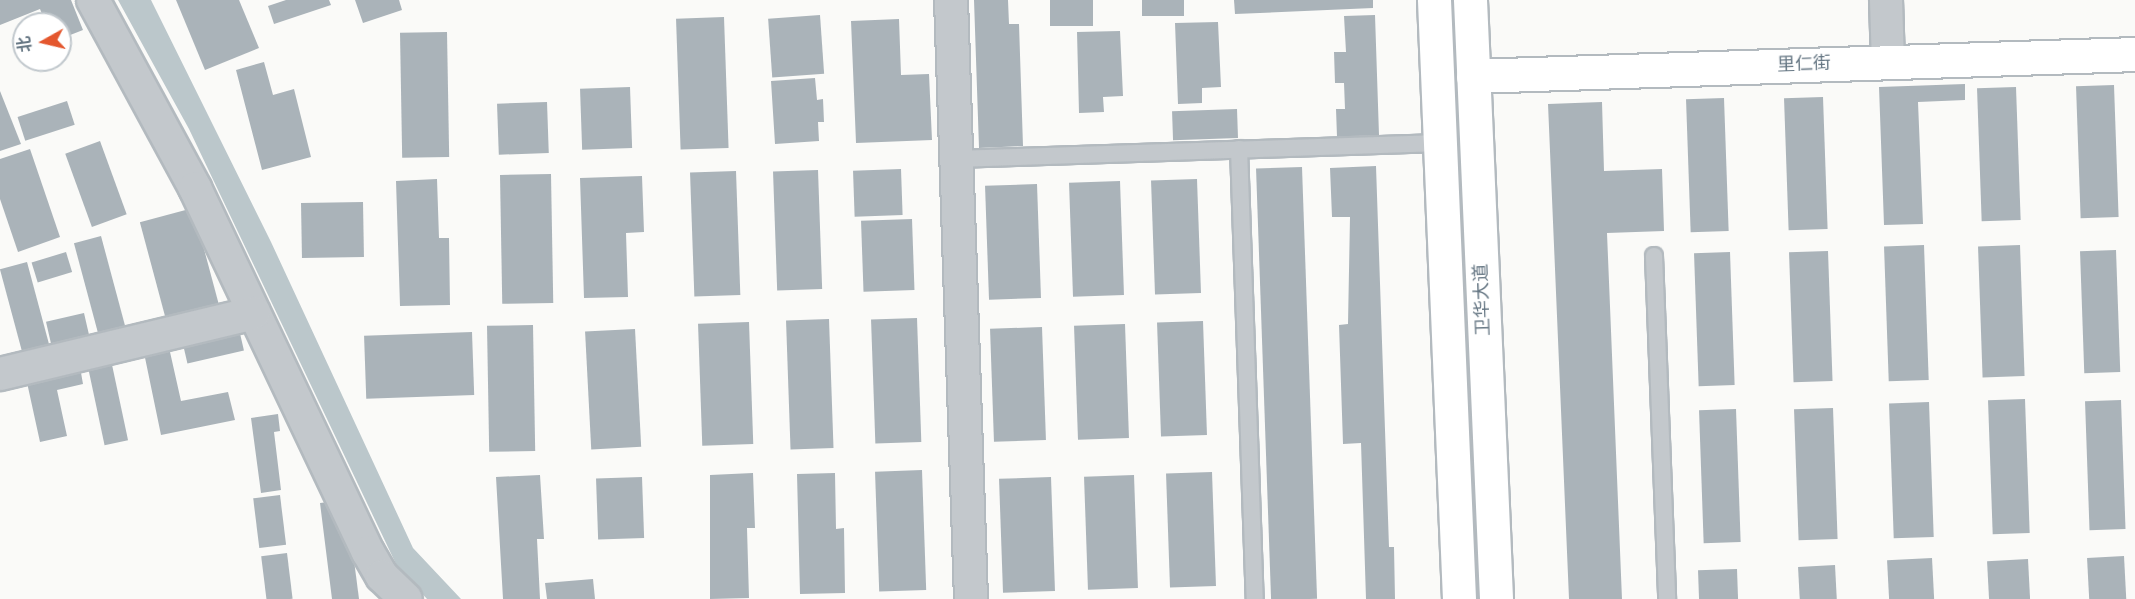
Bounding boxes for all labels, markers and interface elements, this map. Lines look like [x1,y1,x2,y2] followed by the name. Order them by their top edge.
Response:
[12,12,72,72] north arrow
[15,35,36,54] text: 北
[1777,53,1831,77] street label: 里仁街
[1471,264,1495,336] street label: 卫华大道

